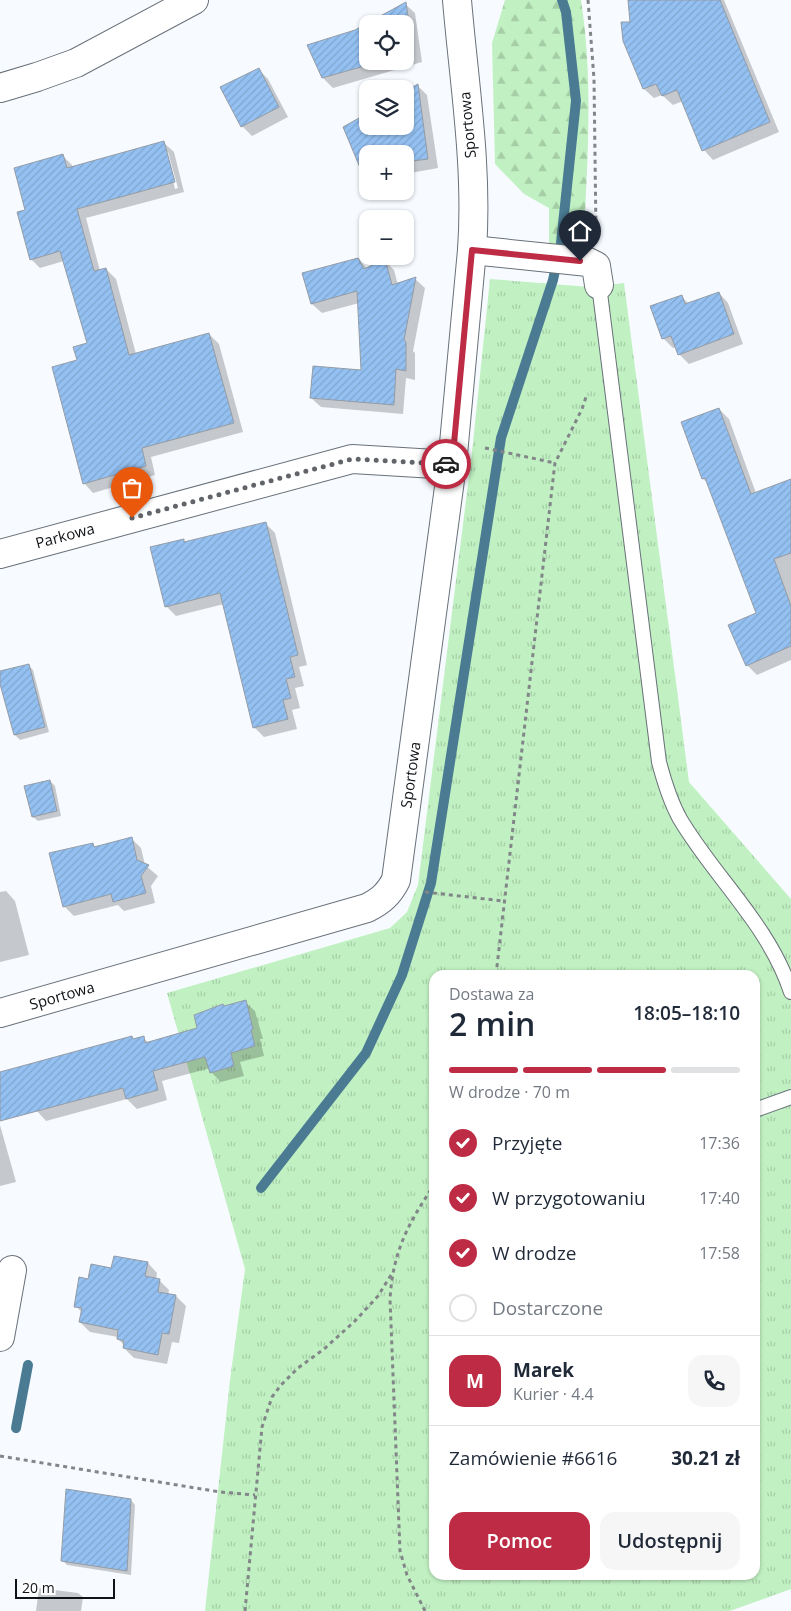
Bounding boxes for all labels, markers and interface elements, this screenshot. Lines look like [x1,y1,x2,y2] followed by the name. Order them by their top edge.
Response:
[359,15,414,265] map controls
[359,15,414,70] button: locate
[359,80,414,135] button: layers
[454,91,480,159] street label: Sportowa
[359,145,414,200] button: +
[359,210,414,265] button: −
[559,210,601,261] pin
[566,217,594,245] icon: home
[421,439,471,489] courier
[432,450,460,478] icon: car
[111,467,153,518] pin
[118,474,146,502] icon: bag
[33,518,96,553] street label: Parkowa
[395,740,425,809] street label: Sportowa
[27,976,97,1014] street label: Sportowa
[449,983,534,1005] text: Dostawa za
[633,1000,740,1026] text: 18:05–18:10
[449,1002,535,1045] text: 2 min
[449,1081,570,1103] text: W drodze · 70 m
[449,1129,477,1157] icon: check
[492,1130,563,1156] text: Przyjęte
[699,1132,740,1154] text: 17:36
[449,1184,477,1212] icon: check
[492,1185,646,1211] text: W przygotowaniu
[699,1187,740,1209] text: 17:40
[449,1239,477,1267] icon: check
[492,1240,577,1266] text: W drodze
[699,1242,740,1264] text: 17:58
[492,1295,603,1321] text: Dostarczone
[688,1355,740,1407] button: phone
[513,1357,574,1383] text: Marek
[466,1368,484,1394] text: M
[513,1383,594,1405] text: Kurier · 4.4
[449,1445,617,1471] text: Zamówienie #6616
[671,1445,740,1471] text: 30.21 zł
[449,1512,590,1570] button: Pomoc
[600,1512,740,1570] button: Udostępnij
[15,1576,115,1599] scale bar
[22,1578,55,1597] text: 20 m

